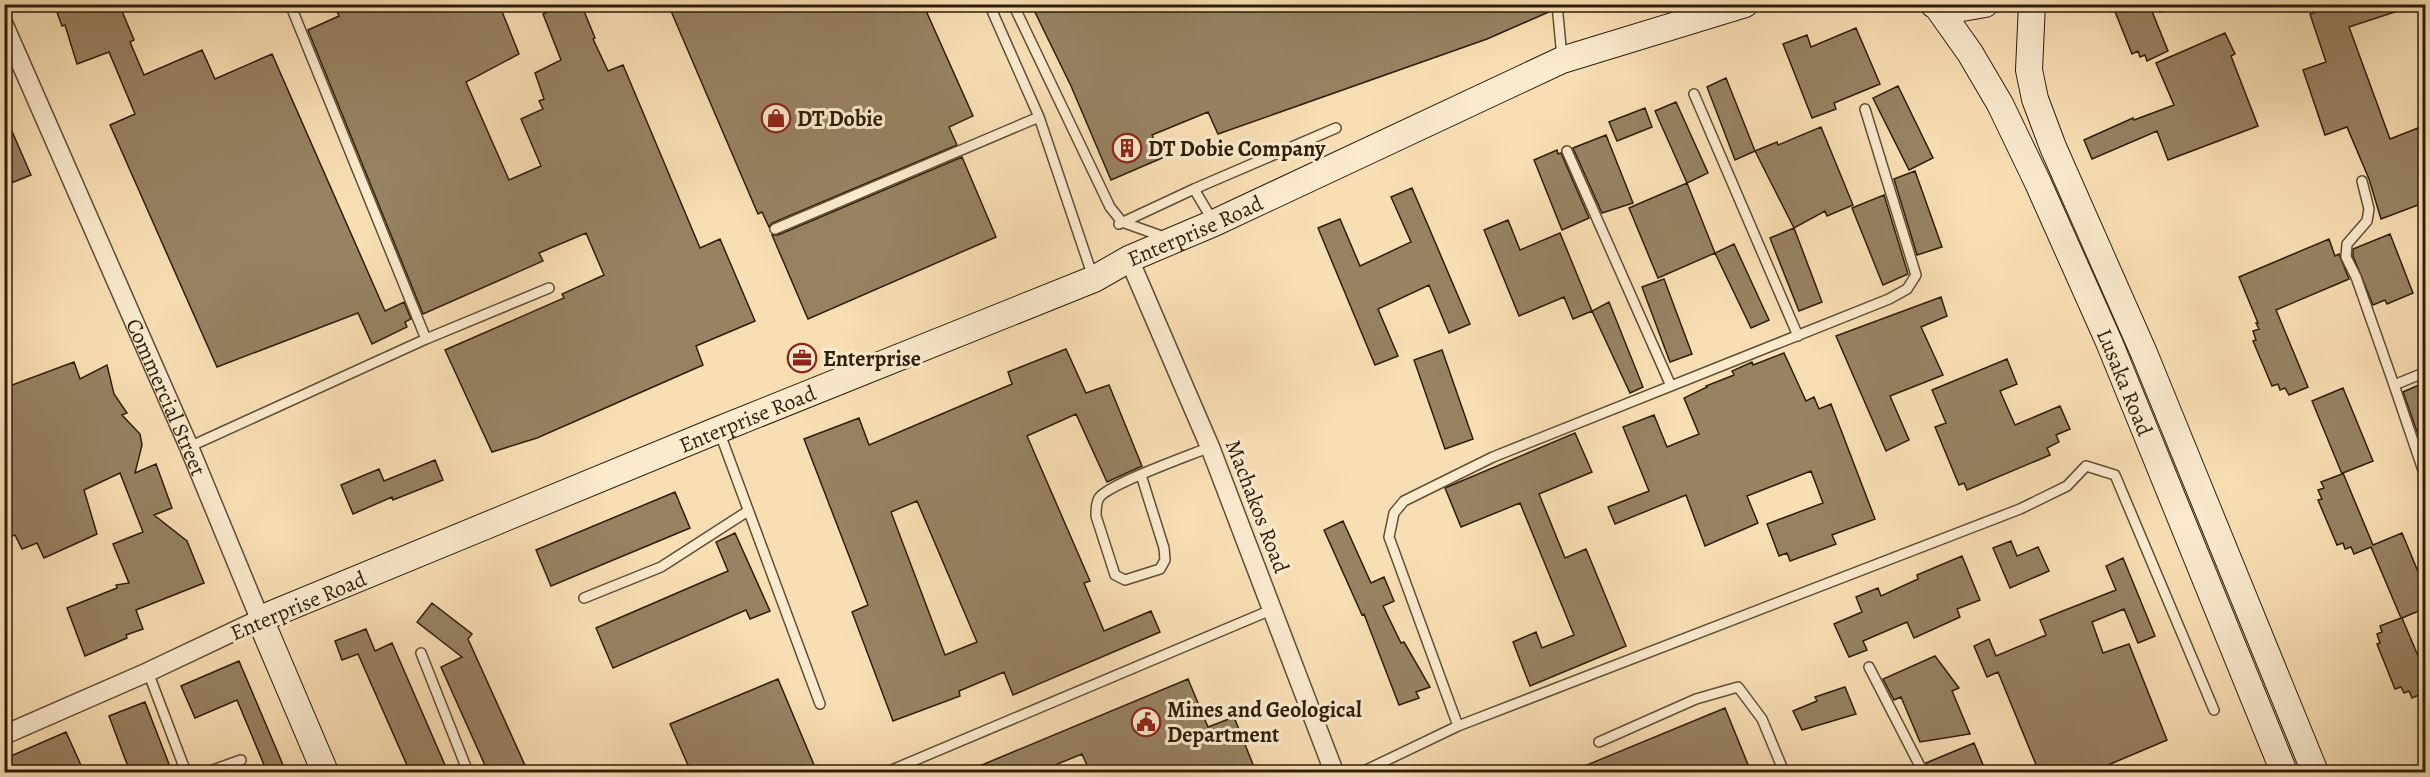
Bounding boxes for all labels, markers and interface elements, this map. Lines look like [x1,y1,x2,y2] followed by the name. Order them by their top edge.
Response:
[760,102,792,134] shop icon: DT Dobie
[797,104,883,134] place label: DT Dobie
[1111,132,1143,164] building icon: DT Dobie Company
[1148,134,1326,164] place label: DT Dobie Company
[1123,188,1268,274] street label: Enterprise Road
[118,314,213,480] street label: Commercial Street
[2089,324,2160,441] street label: Lusaka Road
[786,342,818,374] office icon: Enterprise
[823,344,921,374] place label: Enterprise
[674,378,821,461] street label: Enterprise Road
[1218,435,1296,577] street label: Machakos Road
[226,564,371,648] street label: Enterprise Road
[1167,695,1362,750] place label: Mines and Geological Department
[1130,706,1162,738] public building icon: Mines and Geological Department

